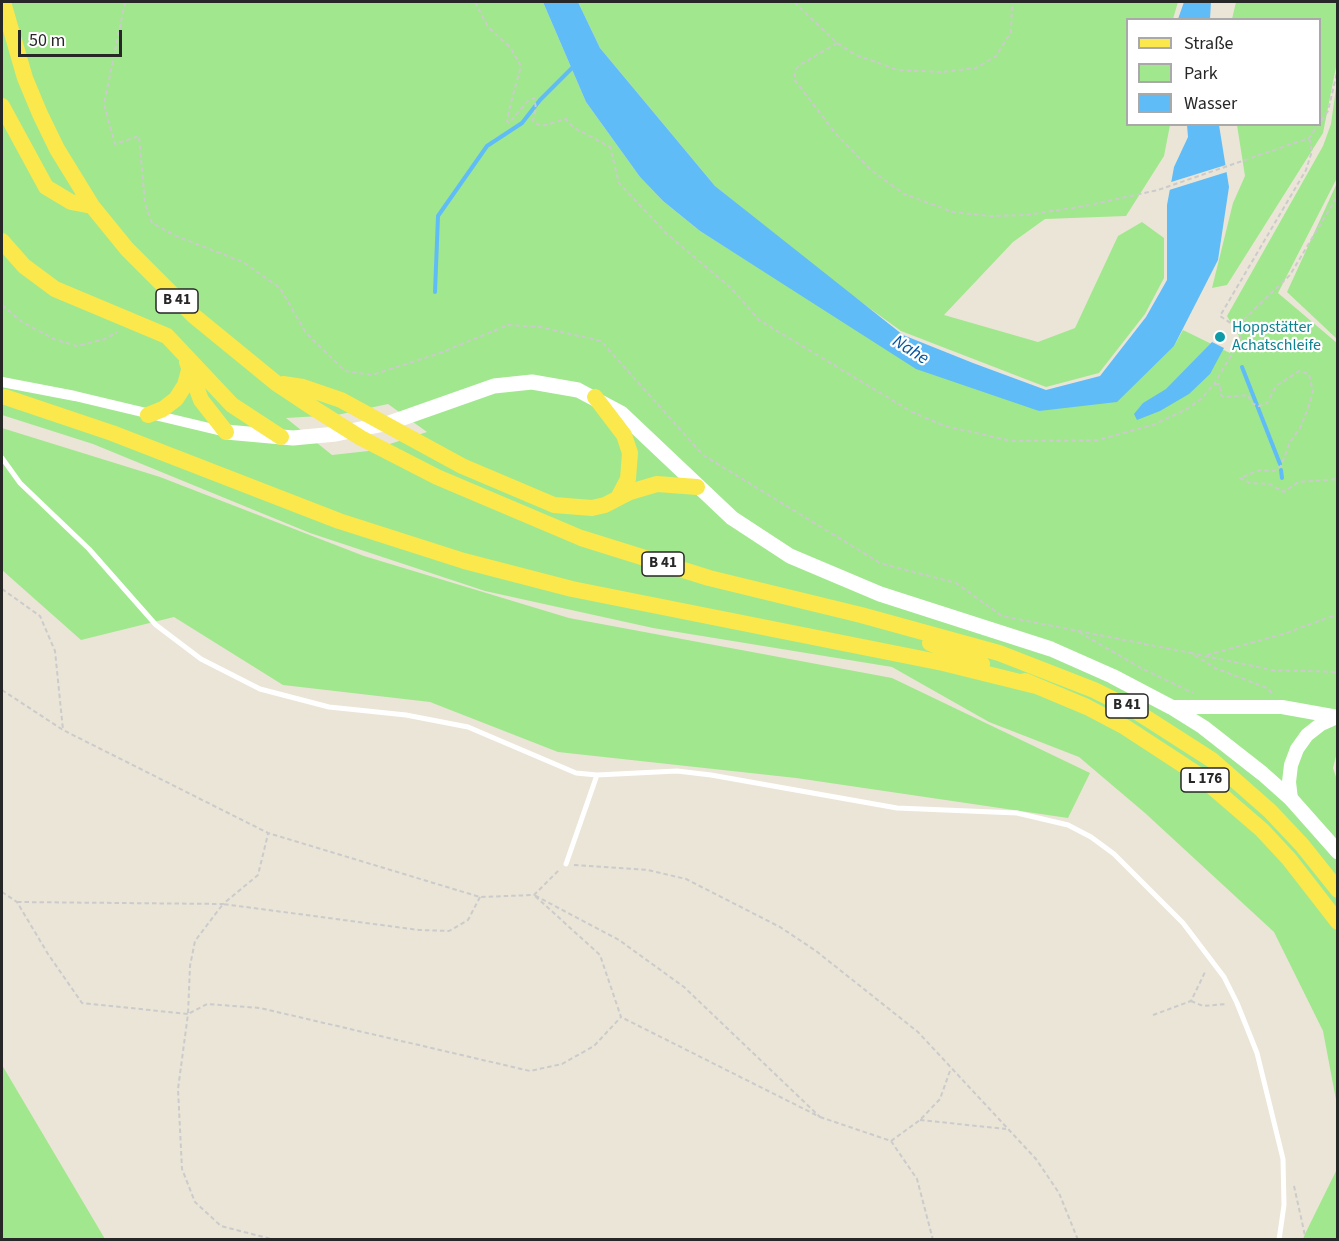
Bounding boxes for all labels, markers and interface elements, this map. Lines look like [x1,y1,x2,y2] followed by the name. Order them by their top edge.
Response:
[21,18,124,56] scale bar
[1126,18,1321,126] legend
[29,28,65,53] text: 50 m
[1184,31,1233,56] text: Straße
[1184,61,1218,86] text: Park
[1184,91,1237,116] text: Wasser
[156,289,198,313] road number: B 41
[1232,318,1321,356] place label: Hoppstätter Achatschleife
[1213,330,1227,344] marker: Hoppstätter Achatschleife
[888,332,932,370] water label: Nahe
[642,552,684,576] road number: B 41
[1106,694,1148,718] road number: B 41
[1181,768,1229,792] road number: L 176

